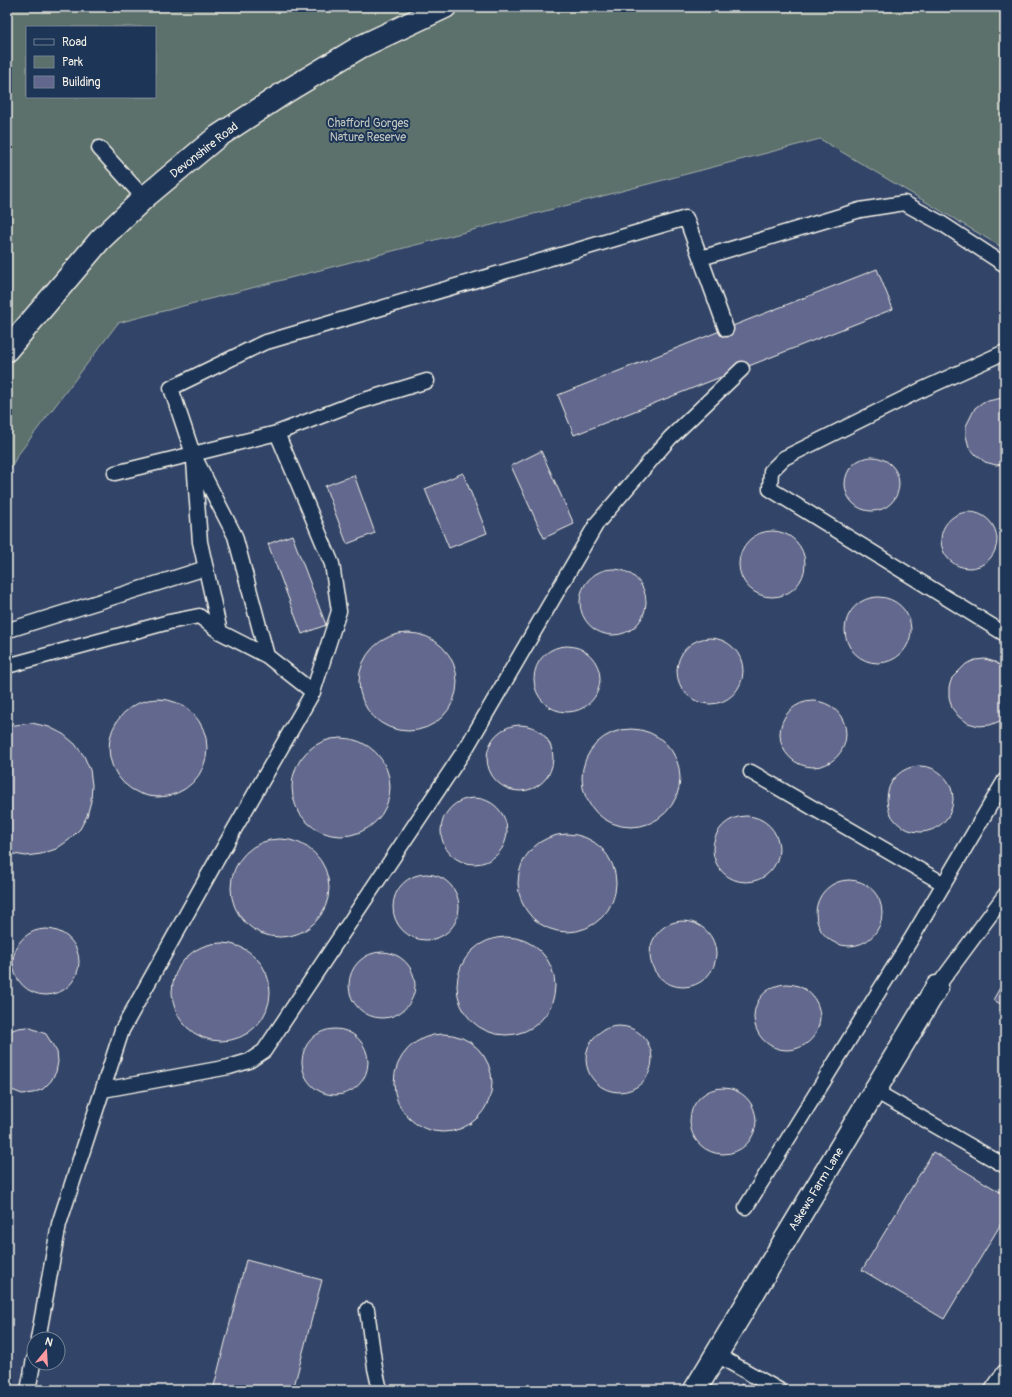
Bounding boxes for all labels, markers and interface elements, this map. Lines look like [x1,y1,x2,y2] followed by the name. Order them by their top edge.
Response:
[26,26,156,98] legend
[62,35,87,50] text: Road
[62,55,83,70] text: Park
[62,75,101,90] text: Building
[327,116,409,145] park label: Chafford Gorges Nature Reserve
[167,119,241,182] street label: Devonshire Road
[786,1145,847,1234] street label: Askews Farm Lane
[26,1331,66,1371] north arrow
[43,1335,55,1349] text: N

